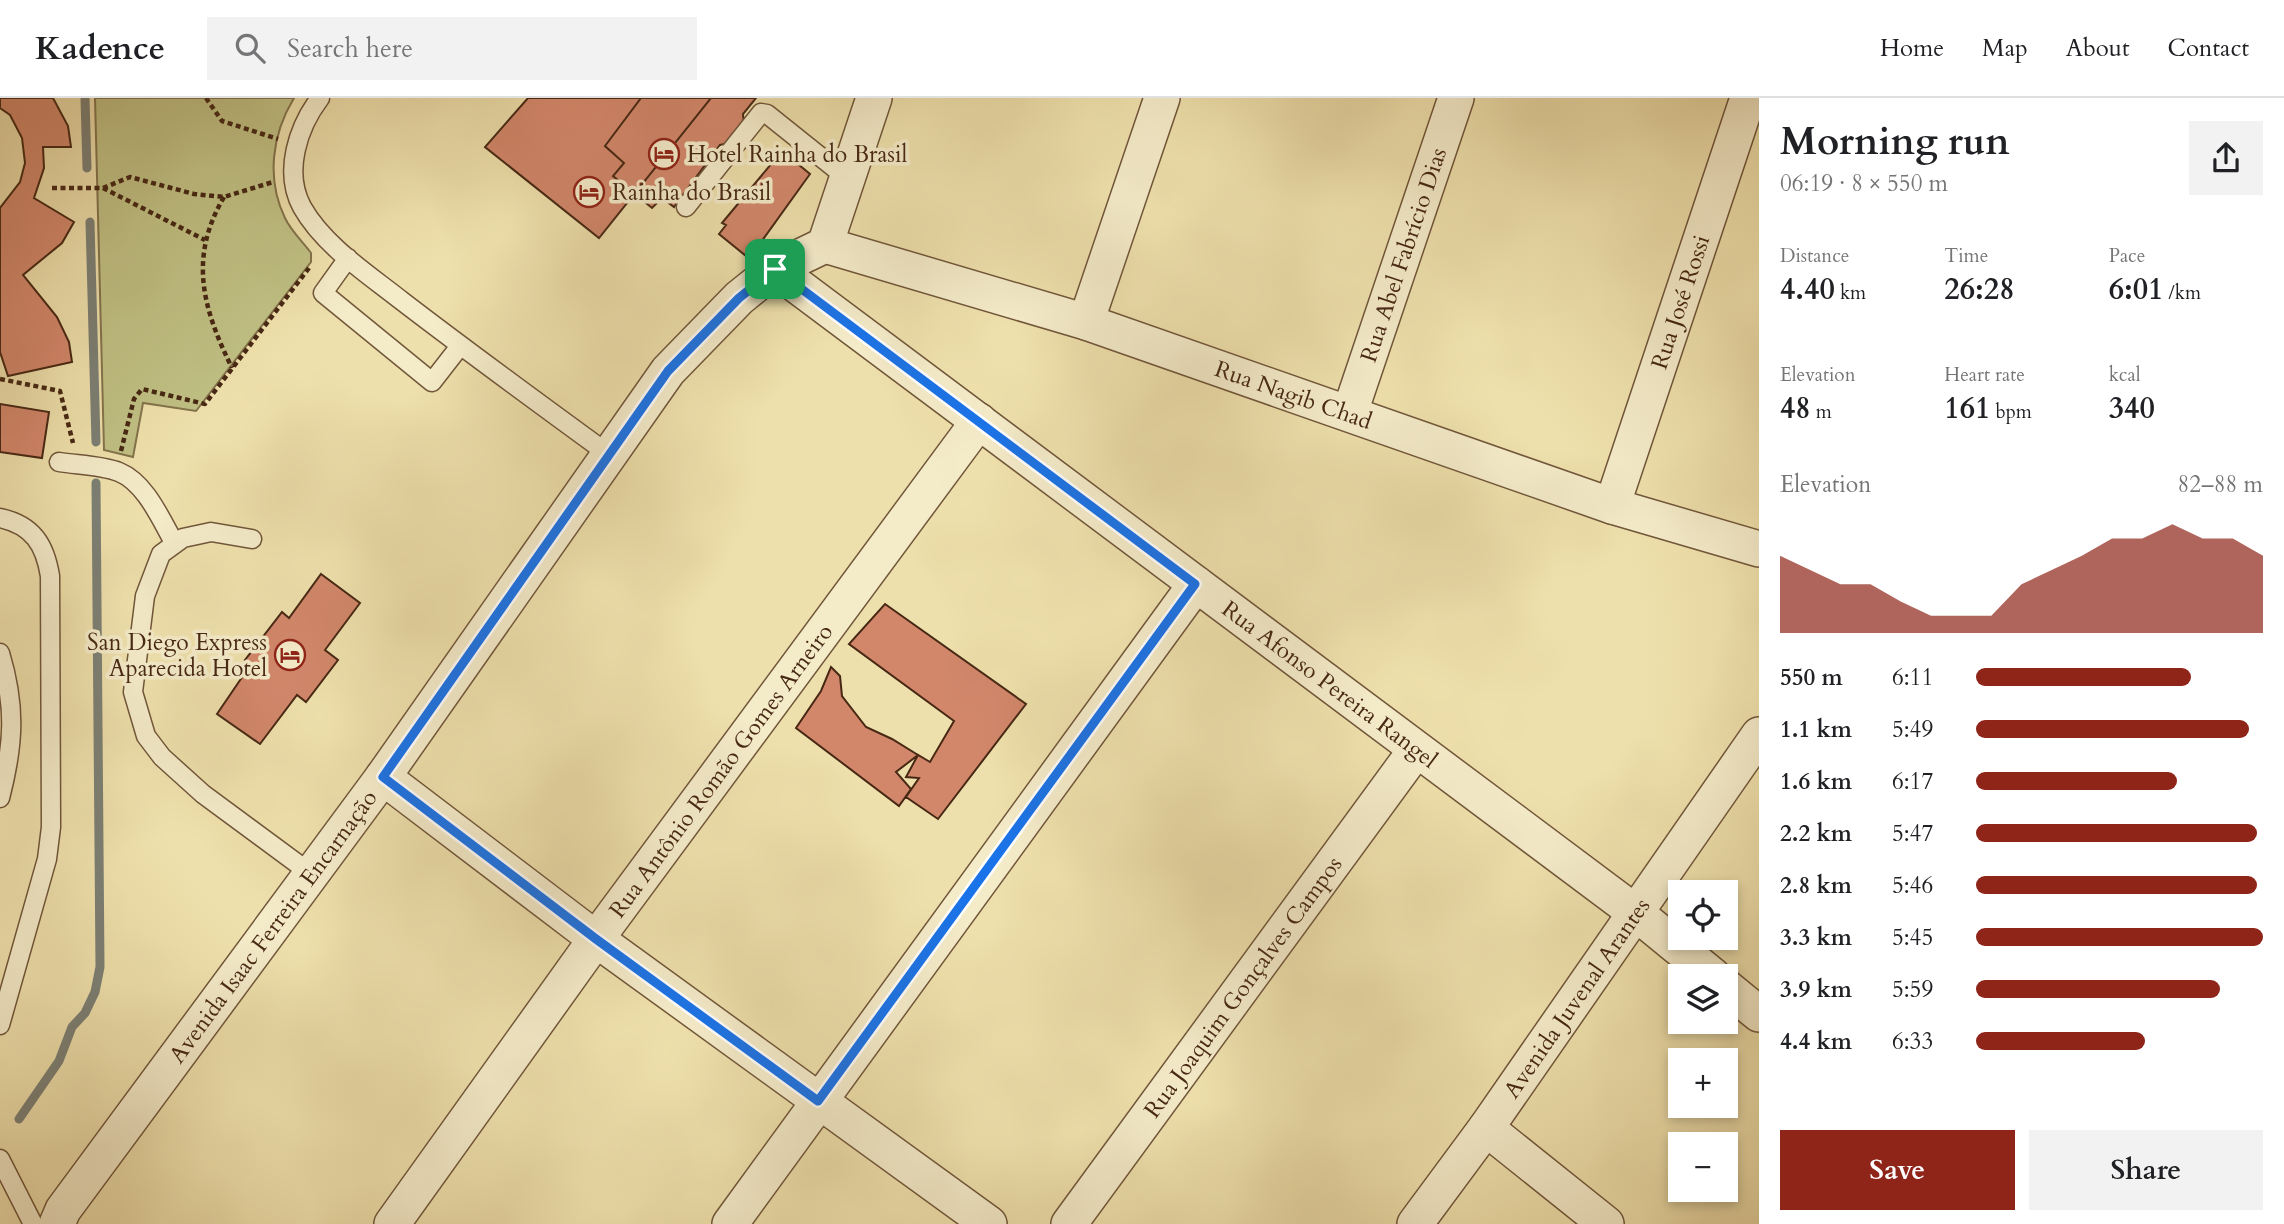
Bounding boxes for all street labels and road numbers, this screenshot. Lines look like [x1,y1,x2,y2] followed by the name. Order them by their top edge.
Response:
[1353,144,1454,366] street label: Rua Abel Fabrício Dias
[1644,231,1717,373] street label: Rua José Rossi
[1211,353,1377,437] street label: Rua Nagib Chad
[1215,594,1444,775] street label: Rua Afonso Pereira Rangel
[602,617,840,924] street label: Rua Antônio Romão Gomes Arneiro
[162,784,384,1069] street label: Avenida Isaac Ferreira Encarnação
[1137,850,1349,1124] street label: Rua Joaquim Gonçalves Campos
[1496,892,1657,1104] street label: Avenida Juvenal Arantes

